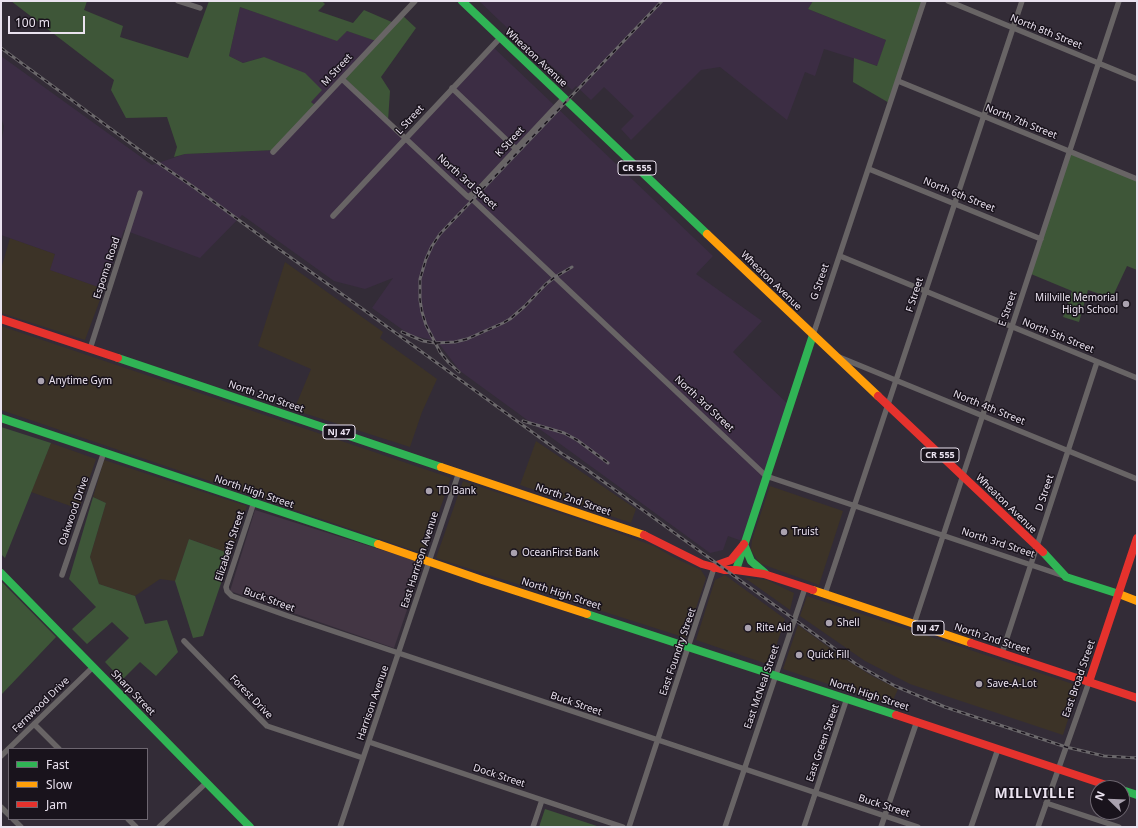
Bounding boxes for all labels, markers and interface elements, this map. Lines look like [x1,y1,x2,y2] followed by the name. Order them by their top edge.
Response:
[10,8,87,34] scale bar
[1008,12,1084,52] street label: North 8th Street
[15,14,50,31] text: 100 m
[503,26,569,90] street label: Wheaton Avenue
[319,51,355,89] street label: M Street
[983,102,1059,142] street label: North 7th Street
[393,103,427,137] street label: L Street
[493,124,527,160] street label: K Street
[435,152,499,212] street label: North 3rd Street
[618,161,656,175] road number: CR 555
[921,175,997,215] street label: North 6th Street
[91,236,123,300] street label: Espoma Road
[738,249,804,313] street label: Wheaton Avenue
[808,262,832,302] street label: G Street
[904,276,926,314] street label: F Street
[996,290,1020,328] street label: E Street
[1035,292,1118,316] place label: Millville Memorial High School
[1121,299,1131,309] marker: Millville Memorial High School
[1020,316,1096,356] street label: North 5th Street
[672,374,736,434] street label: North 3rd Street
[49,375,112,387] place label: Anytime Gym
[36,376,46,386] marker: Anytime Gym
[227,379,305,415] street label: North 2nd Street
[951,388,1027,428] street label: North 4th Street
[323,425,355,439] road number: NJ 47
[921,448,959,462] road number: CR 555
[973,472,1039,536] street label: Wheaton Avenue
[213,473,295,511] street label: North High Street
[1033,473,1057,513] street label: D Street
[57,475,91,547] street label: Oakwood Drive
[534,482,612,518] street label: North 2nd Street
[437,485,476,497] place label: TD Bank
[424,486,434,496] marker: TD Bank
[213,509,247,583] street label: Elizabeth Street
[399,510,441,610] street label: East Harrison Avenue
[960,525,1036,561] street label: North 3rd Street
[792,526,818,538] place label: Truist
[779,527,789,537] marker: Truist
[522,547,599,559] place label: OceanFirst Bank
[509,548,519,558] marker: OceanFirst Bank
[520,575,602,613] street label: North High Street
[242,585,296,615] street label: Buck Street
[657,607,699,697] street label: East Foundry Street
[837,617,859,629] place label: Shell
[824,618,834,628] marker: Shell
[912,621,944,635] road number: NJ 47
[953,621,1031,657] street label: North 2nd Street
[756,622,792,634] place label: Rite Aid
[743,623,753,633] marker: Rite Aid
[1060,639,1098,719] street label: East Broad Street
[742,643,782,731] street label: East McNeal Street
[807,649,849,661] place label: Quick Fill
[794,650,804,660] marker: Quick Fill
[355,664,391,742] street label: Harrison Avenue
[109,668,157,718] street label: Sharp Street
[227,672,275,722] street label: Forest Drive
[10,675,72,735] street label: Fernwood Drive
[828,676,910,714] street label: North High Street
[987,678,1037,690] place label: Save-A-Lot
[974,679,984,689] marker: Save-A-Lot
[549,690,603,718] street label: Buck Street
[804,703,842,783] street label: East Green Street
[8,748,148,820] legend
[46,756,69,773] text: Fast
[471,762,527,790] street label: Dock Street
[46,776,72,793] text: Slow
[1090,780,1130,820] north arrow
[994,786,1076,802] district label: MILLVILLE
[1091,788,1108,803] text: N
[857,792,911,820] street label: Buck Street
[46,796,67,813] text: Jam

